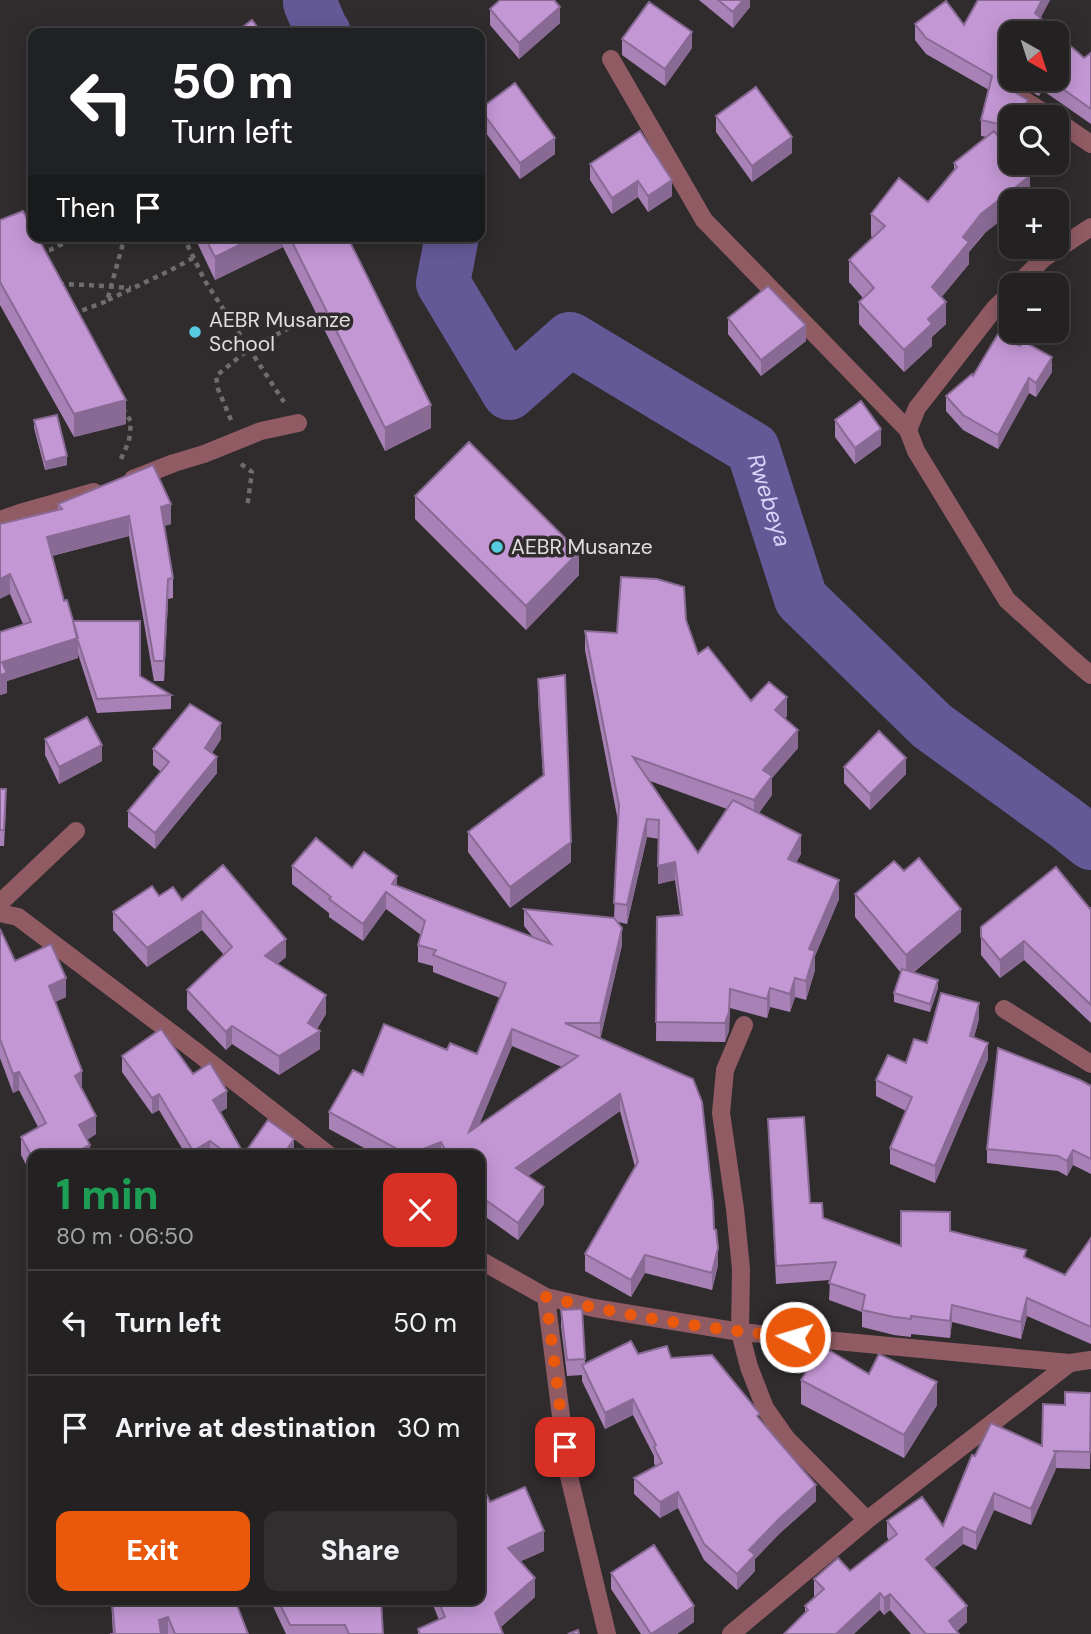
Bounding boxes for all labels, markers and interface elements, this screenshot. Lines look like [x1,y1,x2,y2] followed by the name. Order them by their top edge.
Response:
[999,21,1069,91] north arrow
[999,21,1069,343] map controls
[171,49,294,113] text: 50 m
[56,56,147,147] icon: left
[999,105,1069,175] button: search
[171,111,293,153] text: Turn left
[129,189,167,227] icon: arrive
[999,189,1069,259] button: +
[56,191,115,225] text: Then
[999,273,1069,343] button: −
[209,306,351,358] place label: AEBR Musanze School
[187,324,203,340] marker: AEBR Musanze School
[740,450,798,551] water label: Rwebeya
[511,533,653,561] place label: AEBR Musanze
[489,539,505,555] marker: AEBR Musanze
[56,1167,159,1222] text: 1 min
[383,1173,457,1247] button: close
[56,1221,194,1251] text: 80 m · 06:50
[758,1300,832,1374] position arrow
[56,1304,94,1342] icon: left
[115,1306,222,1340] text: Turn left
[393,1306,457,1340] text: 50 m
[56,1409,94,1447] icon: arrive
[115,1411,376,1445] text: Arrive at destination
[397,1411,460,1445] text: 30 m
[535,1417,595,1477] pin
[546,1428,584,1466] icon: arrive
[56,1511,250,1591] button: Exit
[264,1511,457,1591] button: Share

